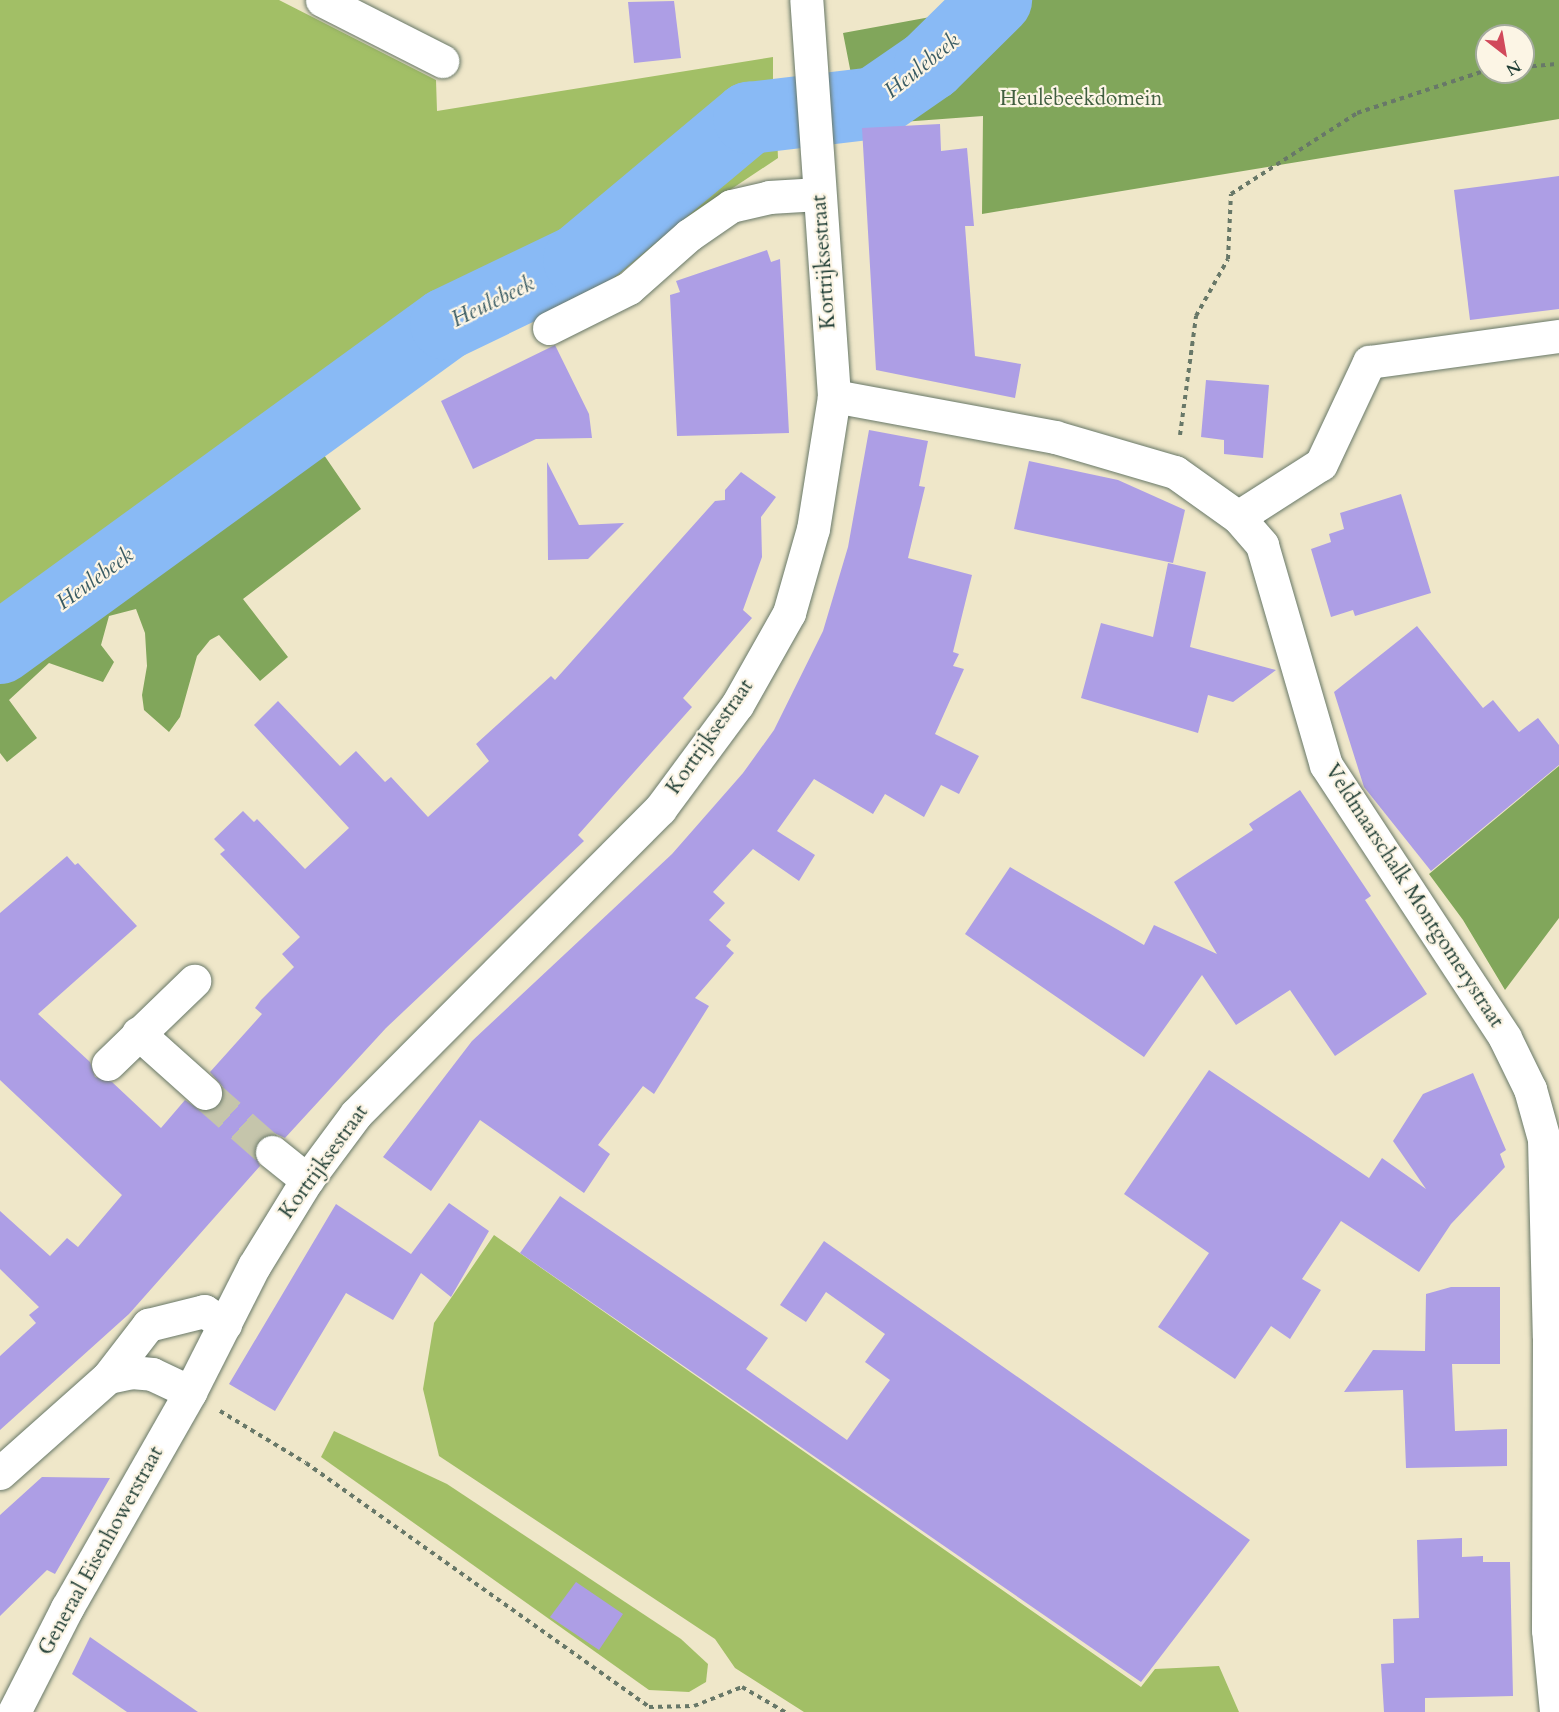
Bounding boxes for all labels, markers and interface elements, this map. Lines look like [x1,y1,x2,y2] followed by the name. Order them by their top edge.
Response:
[1475,24,1535,84] north arrow
[879,28,965,104] water label: Heulebeek
[1502,55,1525,81] text: N
[1000,86,1162,112] park label: Heulebeekdomein
[807,194,841,330] street label: Kortrijksestraat
[447,271,539,333] water label: Heulebeek
[51,542,139,616] water label: Heulebeek
[661,675,759,799] street label: Kortrijksestraat
[1319,759,1509,1033] street label: Veldmaarschalk Montgomerystraat
[274,1100,374,1224] street label: Kortrijksestraat
[33,1442,169,1660] street label: Generaal Eisenhowerstraat

